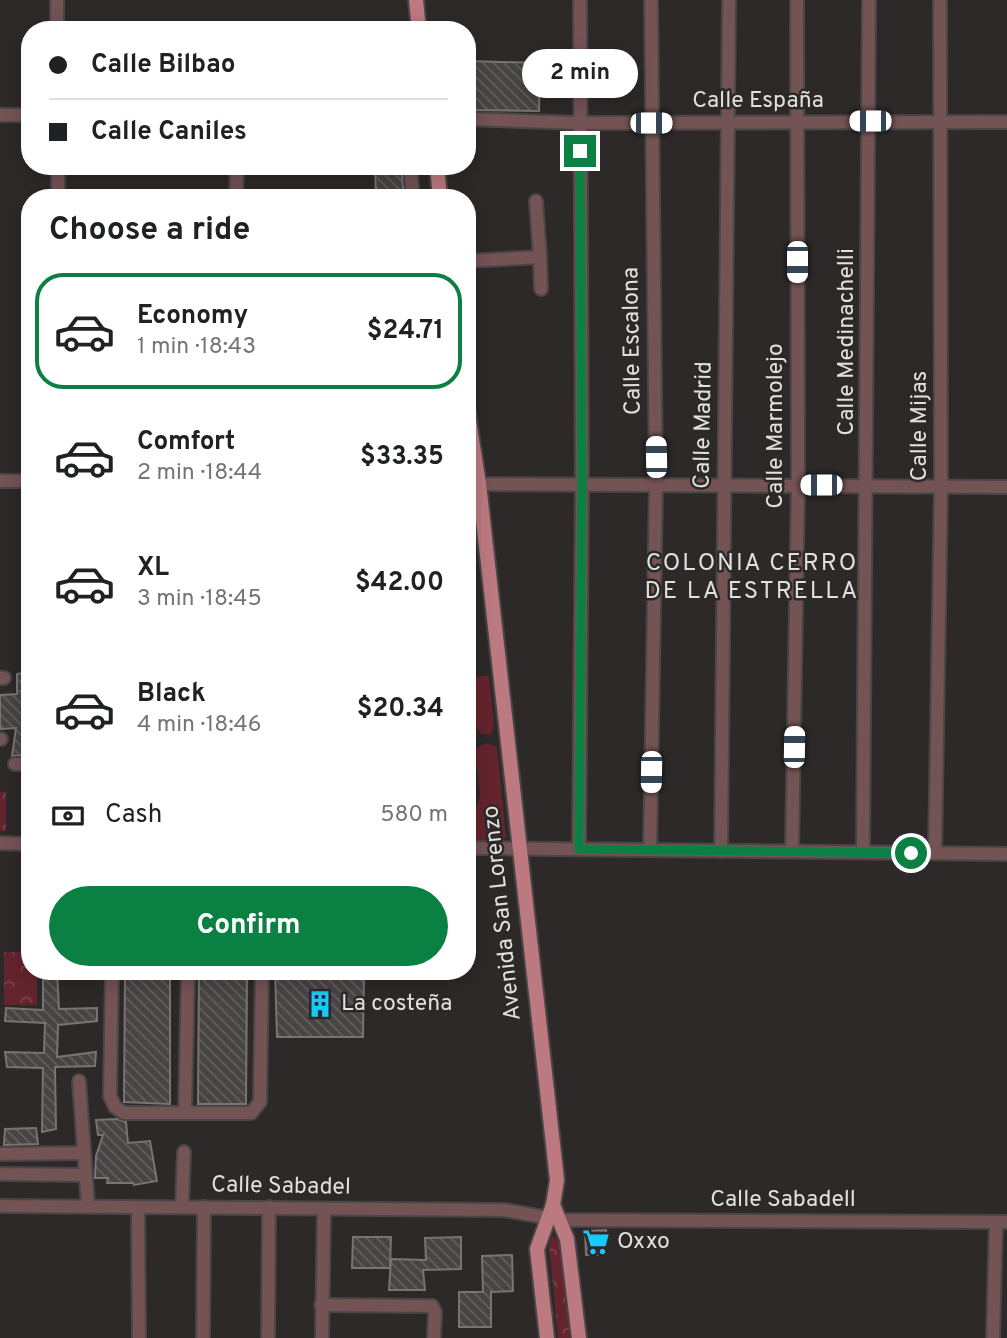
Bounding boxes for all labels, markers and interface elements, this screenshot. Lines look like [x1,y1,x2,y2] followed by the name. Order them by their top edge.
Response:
[91,49,236,82] text: Calle Bilbao
[522,50,638,99] callout: 2 min
[550,59,610,88] text: 2 min
[692,87,824,116] street label: Calle España
[850,111,892,132] car
[631,113,673,134] car
[91,116,247,149] text: Calle Caniles
[564,135,596,167] route end
[49,211,250,251] text: Choose a ride
[787,241,808,283] car
[833,248,862,436] street label: Calle Medinachelli
[617,267,649,415] street label: Calle Escalona
[53,300,116,363] icon: car
[137,300,248,333] text: Economy
[367,315,444,348] text: $24.71
[137,333,256,362] text: 1 min · 18:43
[762,343,791,509] street label: Calle Marmolejo
[688,361,720,489] street label: Calle Madrid
[906,371,935,481] street label: Calle Mijas
[53,426,116,489] icon: car
[137,426,235,459] text: Comfort
[646,436,667,478] car
[360,441,444,474] text: $33.35
[137,459,262,488] text: 2 min · 18:44
[801,475,843,496] car
[645,549,859,607] district label: COLONIA CERRO DE LA ESTRELLA
[53,552,116,615] icon: car
[137,552,169,585] text: XL
[355,567,444,600] text: $42.00
[137,585,262,614] text: 3 min · 18:45
[53,678,116,741] icon: car
[137,678,206,711] text: Black
[357,693,444,726] text: $20.34
[137,711,262,740] text: 4 min · 18:46
[784,726,805,768] car
[641,751,662,793] car
[49,797,87,835] icon: cash
[105,799,162,832] text: Cash
[380,801,448,830] text: 580 m
[477,804,529,1022] street label: Avenida San Lorenzo
[895,837,927,869] route start
[49,886,448,966] button: Confirm
[305,989,335,1019] building icon: La costeña
[341,990,452,1019] place label: La costeña
[211,1171,351,1203] street label: Calle Sabadel
[710,1186,856,1215] street label: Calle Sabadell
[581,1227,611,1257] supermarket icon: Oxxo
[617,1228,670,1257] place label: Oxxo

